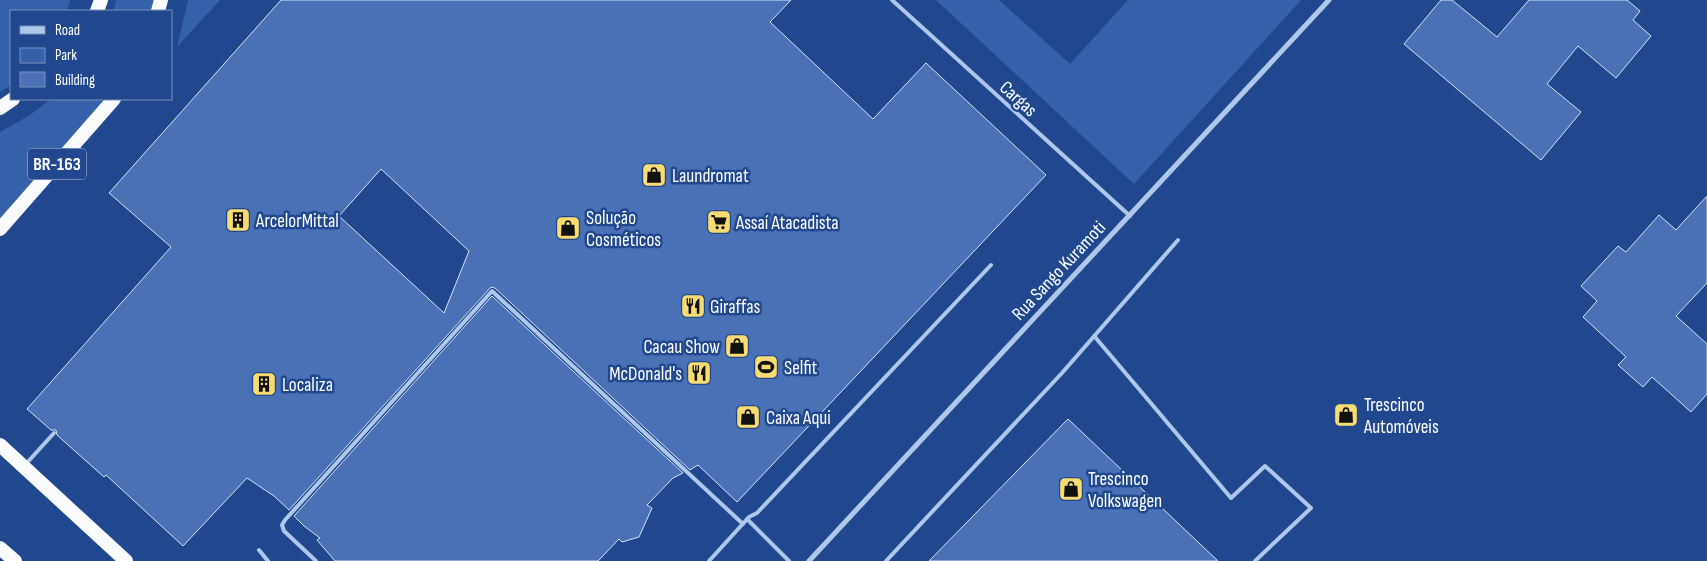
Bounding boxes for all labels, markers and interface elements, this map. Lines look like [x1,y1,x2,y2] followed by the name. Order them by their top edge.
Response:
[10,10,172,100] legend
[55,21,80,40] text: Road
[55,46,77,65] text: Park
[55,71,95,90] text: Building
[994,76,1042,122] street label: Cargas
[28,148,86,180] road number: BR-163
[641,162,667,188] shop icon: Laundromat
[672,165,749,188] place label: Laundromat
[225,207,251,233] building icon: ArcelorMittal
[586,207,661,252] place label: Solução Cosméticos
[706,209,732,235] supermarket icon: Assaí Atacadista
[255,210,339,233] place label: ArcelorMittal
[735,212,839,235] place label: Assaí Atacadista
[555,215,581,241] shop icon: Solução Cosméticos
[1007,217,1111,325] street label: Rua Sango Kuramoti
[680,293,706,319] restaurant icon: Giraffas
[710,296,761,319] place label: Giraffas
[724,333,750,359] shop icon: Cacau Show
[643,336,720,359] place label: Cacau Show
[753,354,779,380] sports icon: Selfit
[784,357,818,380] place label: Selfit
[686,360,712,386] restaurant icon: McDonald's
[609,363,682,386] place label: McDonald's
[251,371,277,397] building icon: Localiza
[282,374,333,397] place label: Localiza
[1363,394,1439,439] place label: Trescinco Automóveis
[1333,402,1359,428] shop icon: Trescinco Automóveis
[735,404,761,430] shop icon: Caixa Aqui
[766,407,831,430] place label: Caixa Aqui
[1088,468,1162,513] place label: Trescinco Volkswagen
[1058,476,1084,502] shop icon: Trescinco Volkswagen

